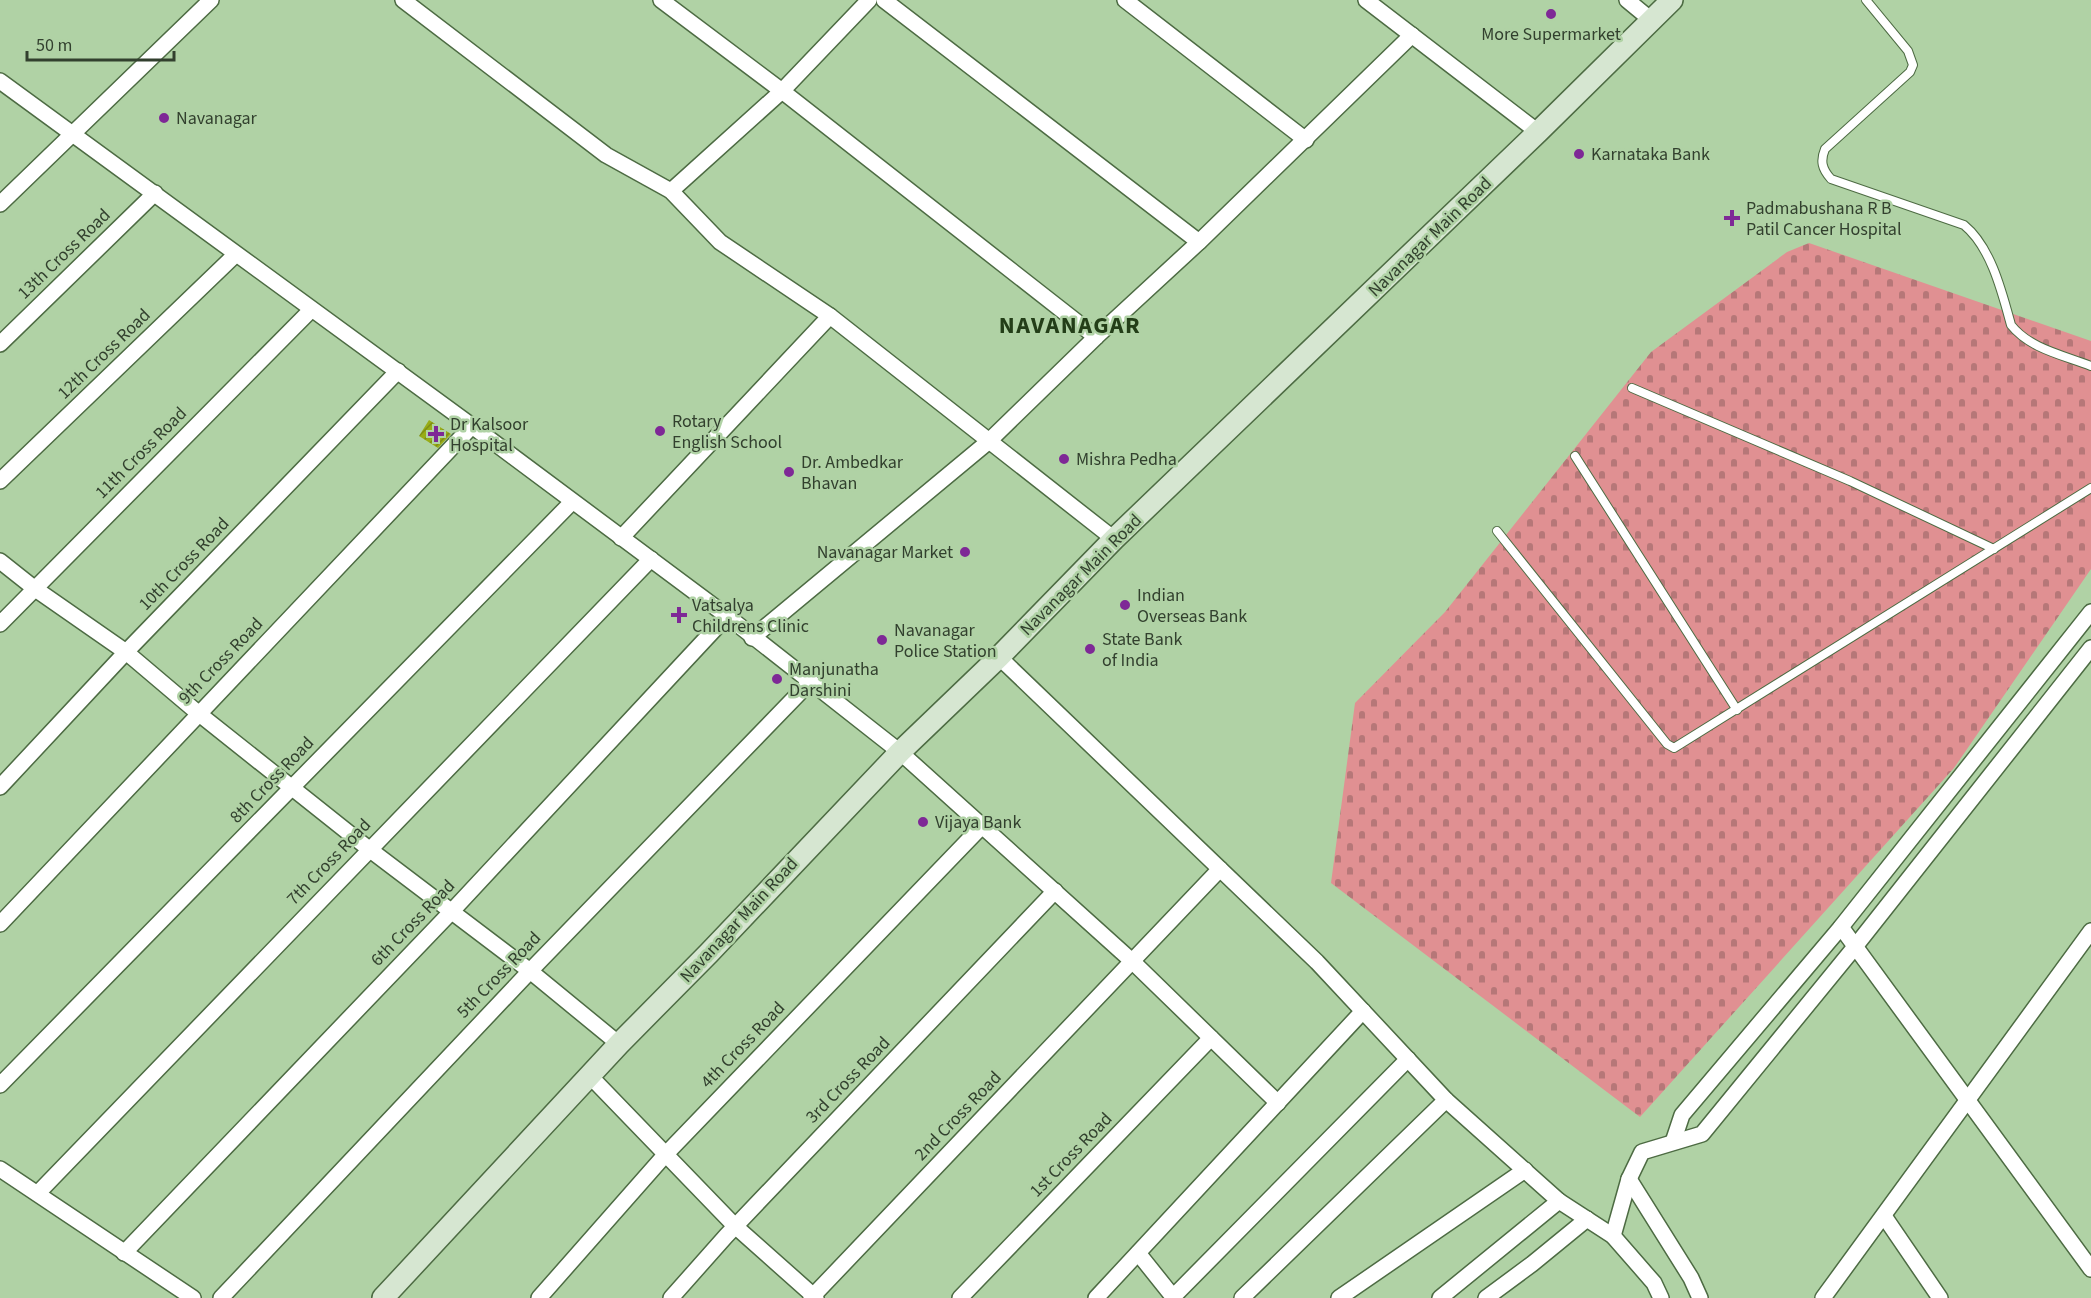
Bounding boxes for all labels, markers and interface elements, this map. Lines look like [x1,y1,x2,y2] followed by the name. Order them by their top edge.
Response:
[1544,7,1558,21] marker: More Supermarket
[1481,22,1621,47] place label: More Supermarket
[27,24,174,62] scale bar
[36,33,72,58] text: 50 m
[176,106,258,131] place label: Navanagar
[157,111,171,125] marker: Navanagar
[1591,142,1710,167] place label: Karnataka Bank
[1572,147,1586,161] marker: Karnataka Bank
[1363,171,1497,303] street label: Navanagar Main Road
[1746,196,1902,242] place label: Padmabushana R B Patil Cancer Hospital
[12,203,116,305] street label: 13th Cross Road
[1723,209,1741,227] marker: Padmabushana R B Patil Cancer Hospital
[52,303,156,405] street label: 12th Cross Road
[999,308,1141,343] district label: NAVANAGAR
[89,401,193,505] street label: 11th Cross Road
[672,409,782,455] place label: Rotary English School
[450,412,529,458] place label: Dr Kalsoor Hospital
[653,424,667,438] marker: Rotary English School
[427,425,445,443] marker: Dr Kalsoor Hospital
[1076,447,1177,472] place label: Mishra Pedha
[801,450,904,496] place label: Dr. Ambedkar Bhavan
[1057,452,1071,466] marker: Mishra Pedha
[782,465,796,479] marker: Dr. Ambedkar Bhavan
[1014,508,1148,642] street label: Navanagar Main Road
[133,512,235,616] street label: 10th Cross Road
[817,540,953,565] place label: Navanagar Market
[958,545,972,559] marker: Navanagar Market
[1137,583,1247,629] place label: Indian Overseas Bank
[692,593,809,639] place label: Vatsalya Childrens Clinic
[1118,598,1132,612] marker: Indian Overseas Bank
[670,606,688,624] marker: Vatsalya Childrens Clinic
[173,612,269,710] street label: 9th Cross Road
[894,618,997,664] place label: Navanagar Police Station
[1102,627,1183,673] place label: State Bank of India
[875,633,889,647] marker: Navanagar Police Station
[1083,642,1097,656] marker: State Bank of India
[789,657,879,703] place label: Manjunatha Darshini
[770,672,784,686] marker: Manjunatha Darshini
[224,731,320,829] street label: 8th Cross Road
[935,810,1021,835] place label: Vijaya Bank
[281,813,377,911] street label: 7th Cross Road
[916,815,930,829] marker: Vijaya Bank
[674,852,804,988] street label: Navanagar Main Road
[365,874,461,972] street label: 6th Cross Road
[451,926,547,1024] street label: 5th Cross Road
[695,996,791,1094] street label: 4th Cross Road
[800,1031,896,1129] street label: 3rd Cross Road
[909,1066,1007,1166] street label: 2nd Cross Road
[1024,1107,1118,1203] street label: 1st Cross Road

